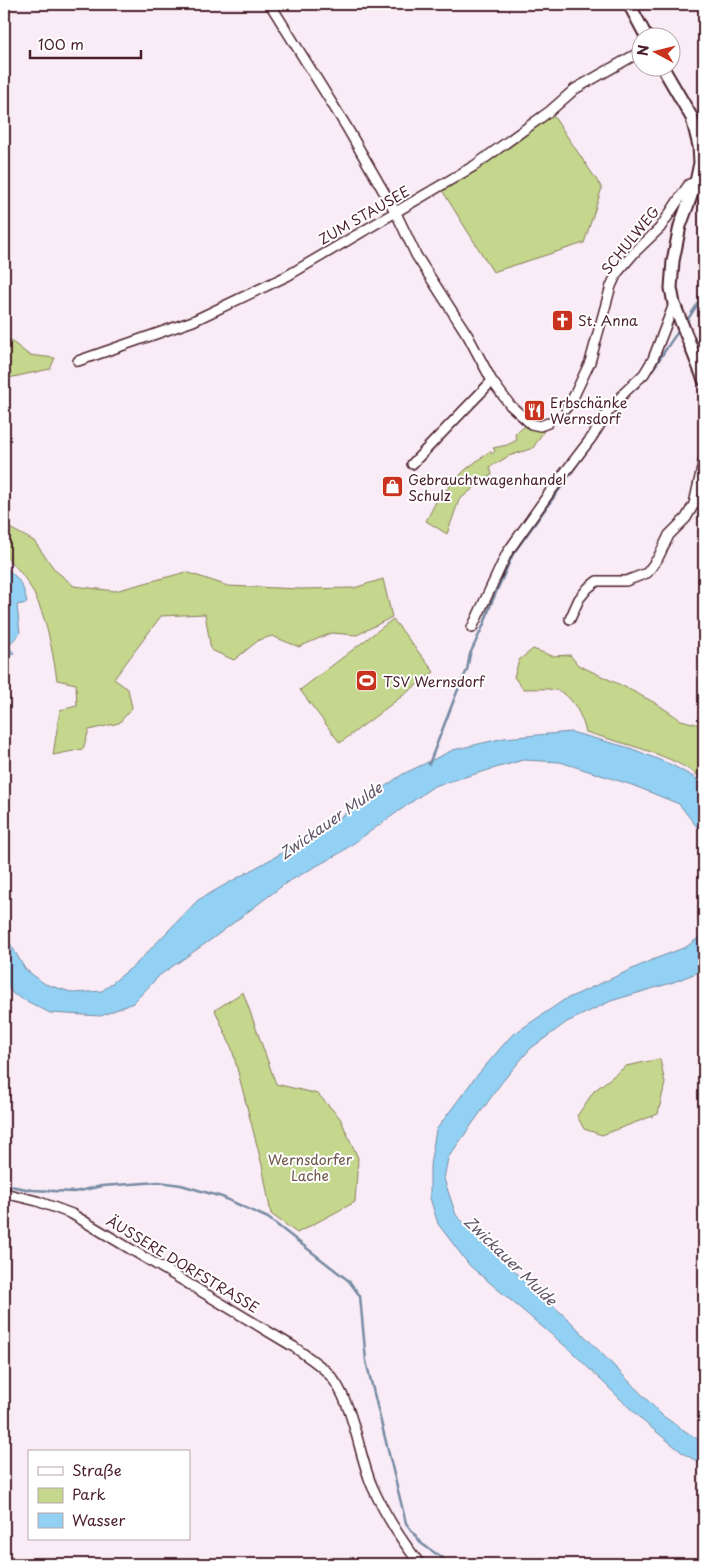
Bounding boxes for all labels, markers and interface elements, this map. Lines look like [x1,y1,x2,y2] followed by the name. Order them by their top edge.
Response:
[30,28,141,60] scale bar
[630,28,680,78] north arrow
[38,32,84,55] text: 100 m
[632,44,654,57] text: N
[315,180,413,250] street label: ZUM STAUSEE
[596,201,664,279] street label: SCHULWEG
[550,308,574,332] church icon: St. Anna
[578,310,638,331] place label: St. Anna
[550,392,628,429] place label: Erbschänke Wernsdorf
[522,398,546,422] restaurant icon: Erbschänke Wernsdorf
[408,469,566,506] place label: Gebrauchtwagenhandel Schulz
[380,475,404,499] shop icon: Gebrauchtwagenhandel Schulz
[355,669,379,693] sports icon: TSV Wernsdorf
[383,671,486,692] place label: TSV Wernsdorf
[274,775,387,864] water label: Zwickauer Mulde
[268,1149,353,1186] park label: Wernsdorfer Lache
[103,1210,263,1318] street label: ÄUSSERE DORFSTRASSE
[460,1210,563,1311] water label: Zwickauer Mulde
[28,1450,190,1540] legend
[72,1458,122,1481] text: Straße
[72,1482,106,1505] text: Park
[72,1508,125,1531] text: Wasser

